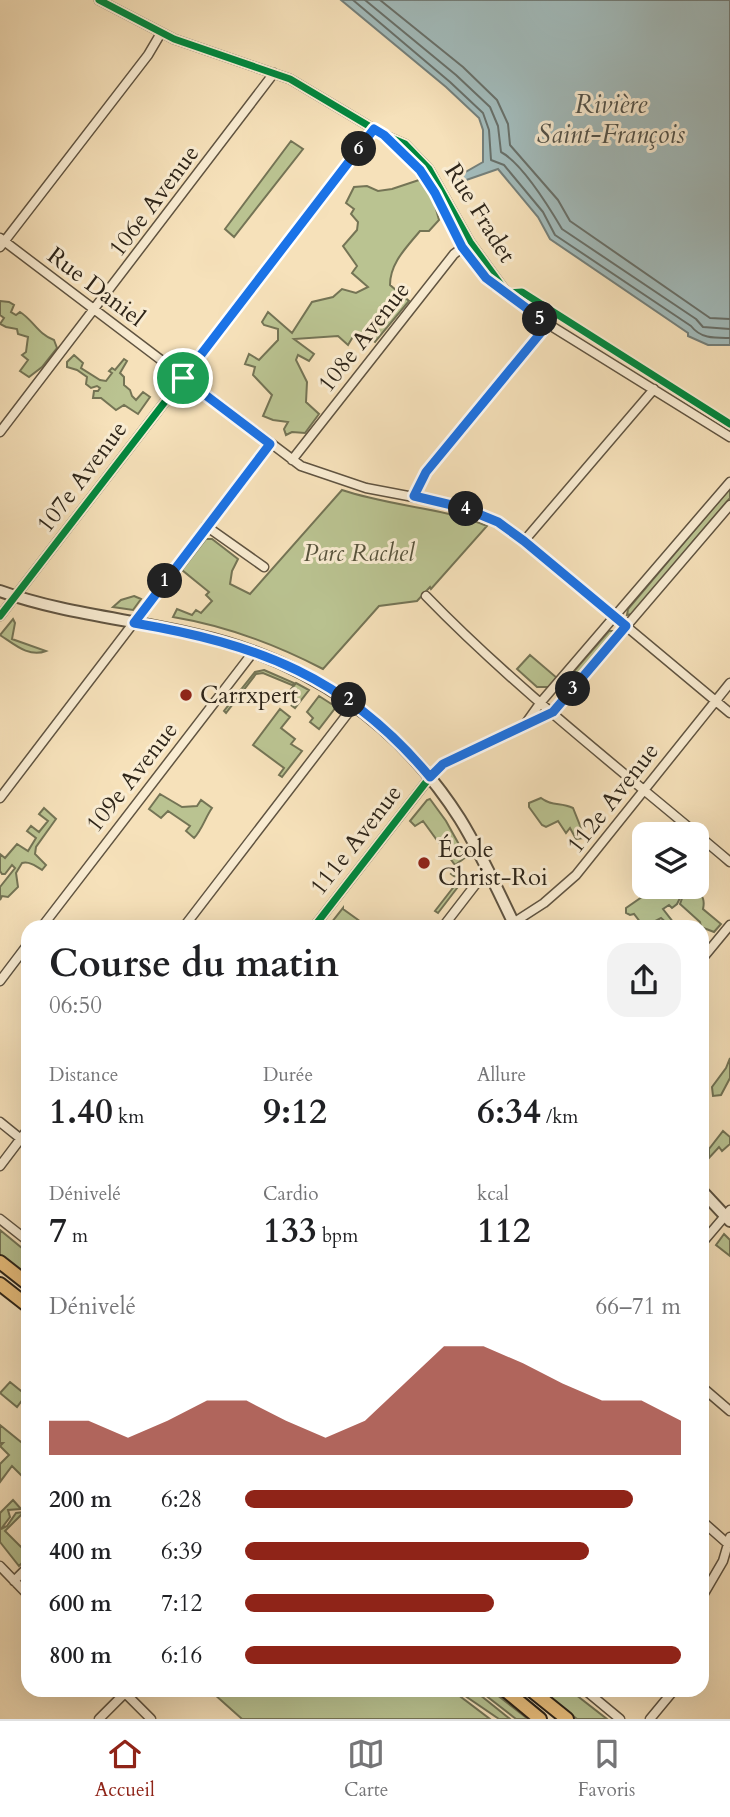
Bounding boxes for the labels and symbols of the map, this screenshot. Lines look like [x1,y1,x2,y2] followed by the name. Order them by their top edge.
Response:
[537,87,685,152] water label: Rivière Saint-François
[342,132,376,166] pin: 6
[101,138,207,264] street label: 106e Avenue
[437,157,524,269] street label: Rue Fradet
[40,239,152,335] street label: Rue Daniel
[310,275,418,399] street label: 108e Avenue
[522,302,558,336] pin: 5
[153,348,213,408] pin
[29,414,135,540] street label: 107e Avenue
[448,491,484,526] pin: 4
[303,537,416,570] park label: Parc Rachel
[148,564,182,598] pin: 1
[556,672,590,706] pin: 3
[200,679,299,712] place label: Carrxpert
[332,682,366,718] pin: 2
[178,687,194,703] marker: Carrxpert
[78,715,186,839] street label: 109e Avenue
[559,736,667,860] street label: 112e Avenue
[302,778,410,902] street label: 111e Avenue
[438,833,548,894] place label: École Christ-Roi
[416,855,432,871] marker: École Christ-Roi

